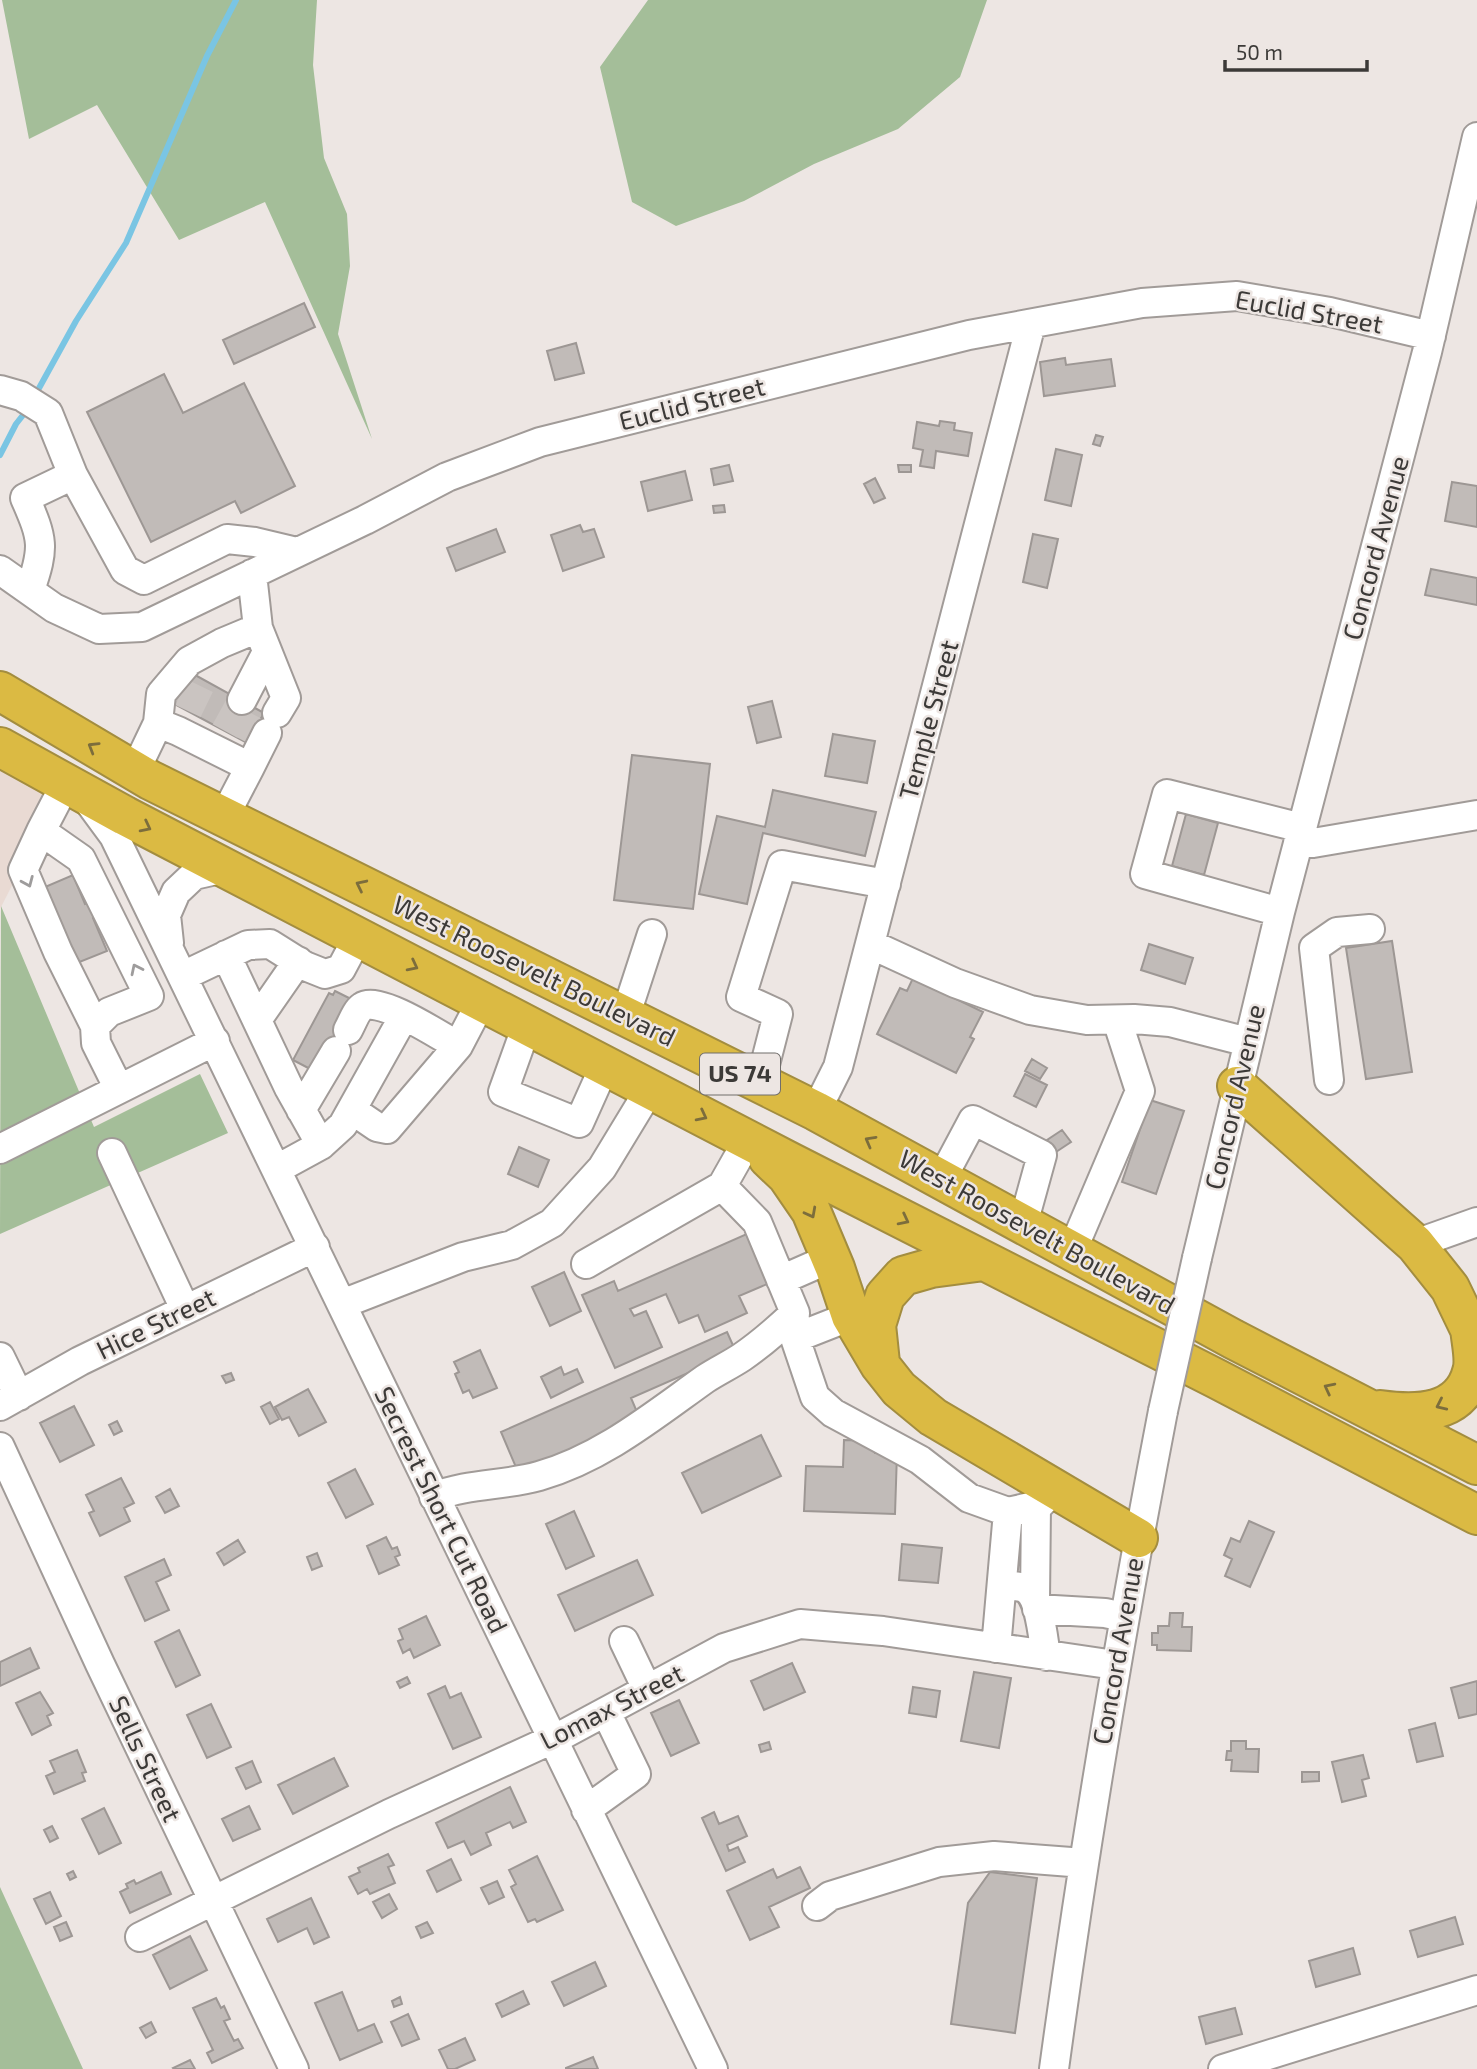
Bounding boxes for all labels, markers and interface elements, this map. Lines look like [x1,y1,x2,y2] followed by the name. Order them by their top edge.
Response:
[1225,28,1367,72] scale bar
[1236,39,1283,64] text: 50 m
[1233,282,1386,339] street label: Euclid Street
[615,369,768,436] street label: Euclid Street
[1335,452,1414,643] street label: Concord Avenue
[891,636,964,803] street label: Temple Street
[88,742,101,755] one-way arrow
[138,819,151,833] one-way arrow
[20,875,34,887] one-way arrow
[356,879,368,893] one-way arrow
[388,888,681,1052] street label: West Roosevelt Boulevard
[406,958,418,971] one-way arrow
[130,964,144,976] one-way arrow
[1197,1001,1270,1192] street label: Concord Avenue
[700,1054,780,1094] road number: US 74
[695,1107,707,1121] one-way arrow
[865,1136,878,1149] one-way arrow
[894,1142,1181,1320] street label: West Roosevelt Boulevard
[803,1206,816,1218] one-way arrow
[897,1211,909,1225] one-way arrow
[91,1281,220,1365] street label: Hice Street
[369,1381,515,1637] street label: Secrest Short Cut Road
[1324,1383,1337,1397] one-way arrow
[1436,1397,1448,1411] one-way arrow
[1085,1555,1148,1747] street label: Concord Avenue
[534,1656,688,1755] street label: Lomax Street
[104,1691,189,1826] street label: Sells Street

